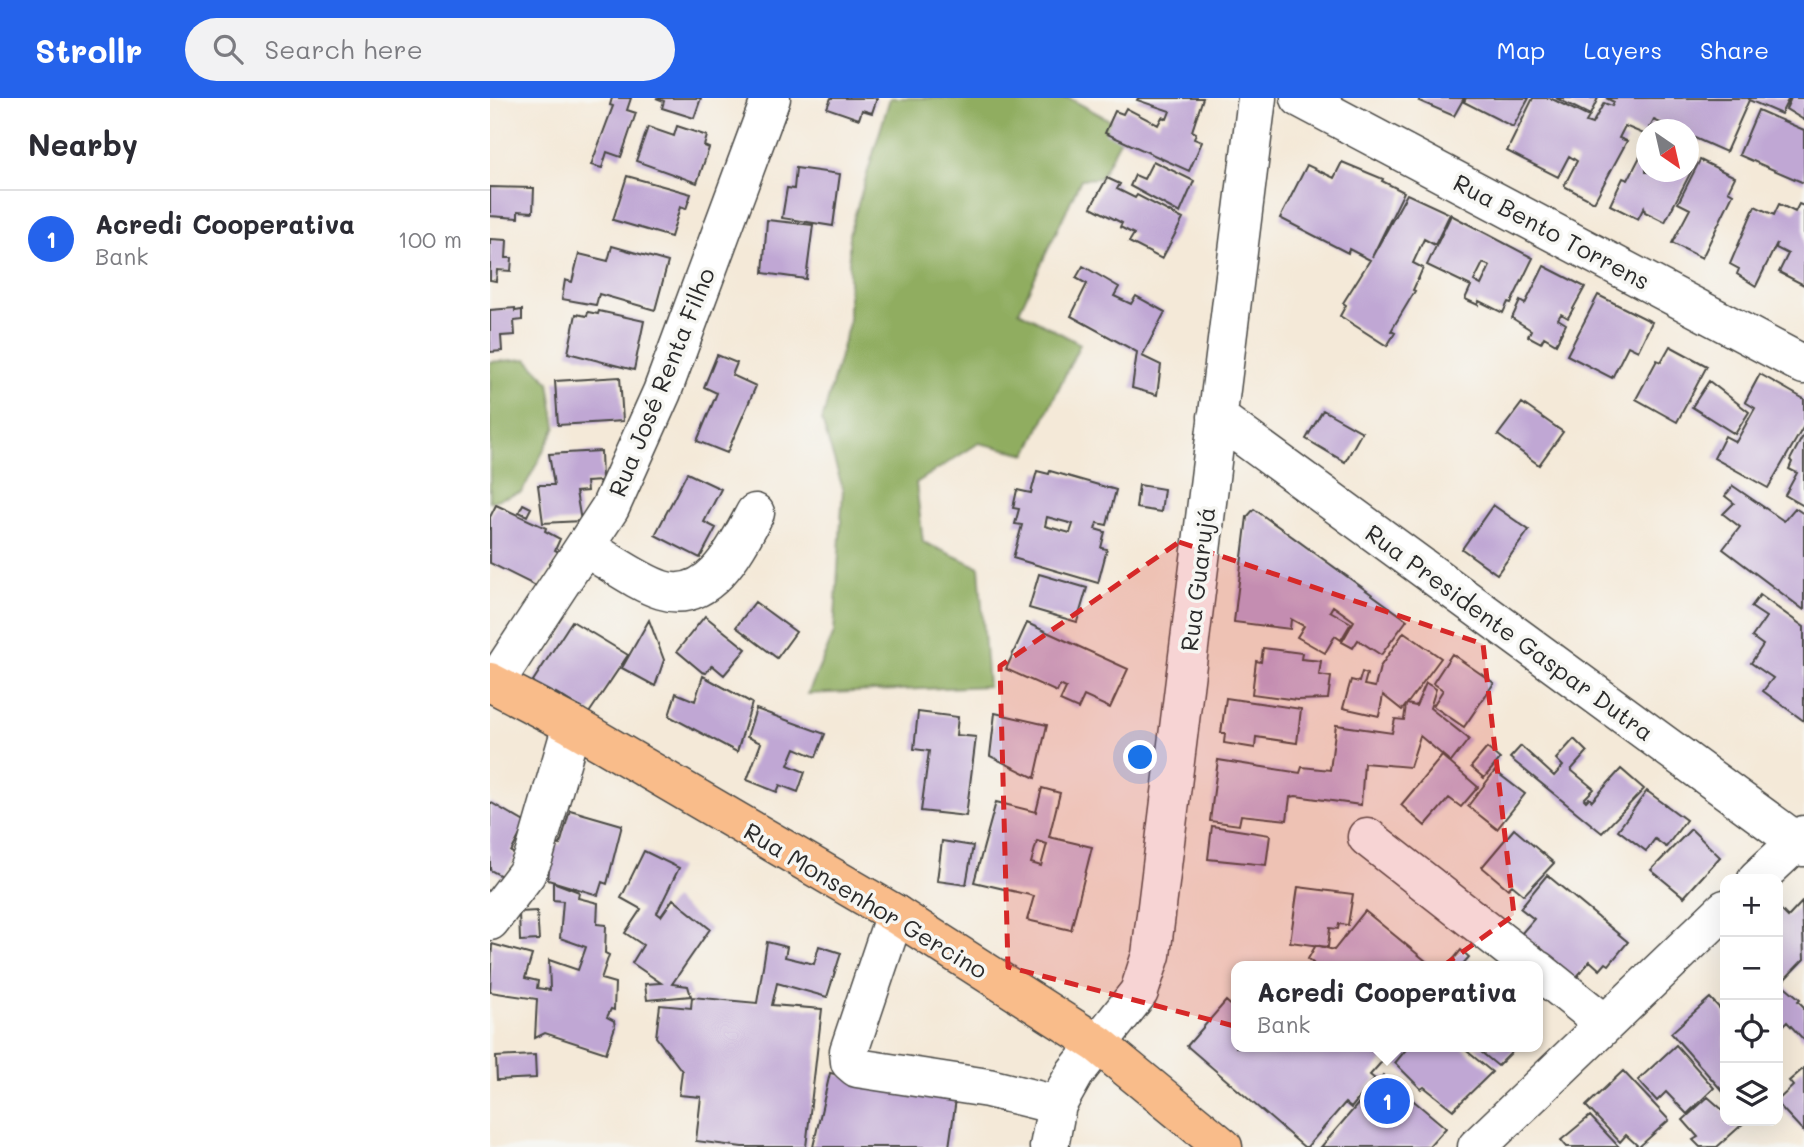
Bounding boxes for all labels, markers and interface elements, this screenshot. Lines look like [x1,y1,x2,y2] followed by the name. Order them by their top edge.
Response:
[185,18,675,81] search box
[35,28,143,71] text: Strollr
[209,30,247,68] icon: search
[265,32,423,66] text: Search here
[1497,34,1545,65] text: Map
[1583,34,1662,65] text: Layers
[1700,34,1769,65] text: Share
[1636,119,1699,182] north arrow
[28,124,138,164] text: Nearby
[1448,166,1656,296] street label: Rua Bento Torrens
[95,207,355,241] text: Acredi Cooperativa
[46,224,56,254] text: 1
[398,224,462,254] text: 100 m
[95,241,149,271] text: Bank
[601,263,721,501] street label: Rua José Renta Filho
[1173,505,1221,653] street label: Rua Guarujá
[1360,517,1660,747] street label: Rua Presidente Gaspar Dutra
[1123,740,1157,774] your location
[739,815,993,985] street label: Rua Monsenhor Gercino
[1720,874,1783,1126] map controls
[1720,874,1783,937] button: +
[1720,937,1783,1000] button: −
[1231,961,1543,1052] popup
[1257,975,1517,1009] text: Acredi Cooperativa
[1720,1000,1783,1063] button: locate
[1257,1009,1311,1039] text: Bank
[1720,1063,1783,1126] button: layers
[1364,1075,1410,1127] pin: 1

